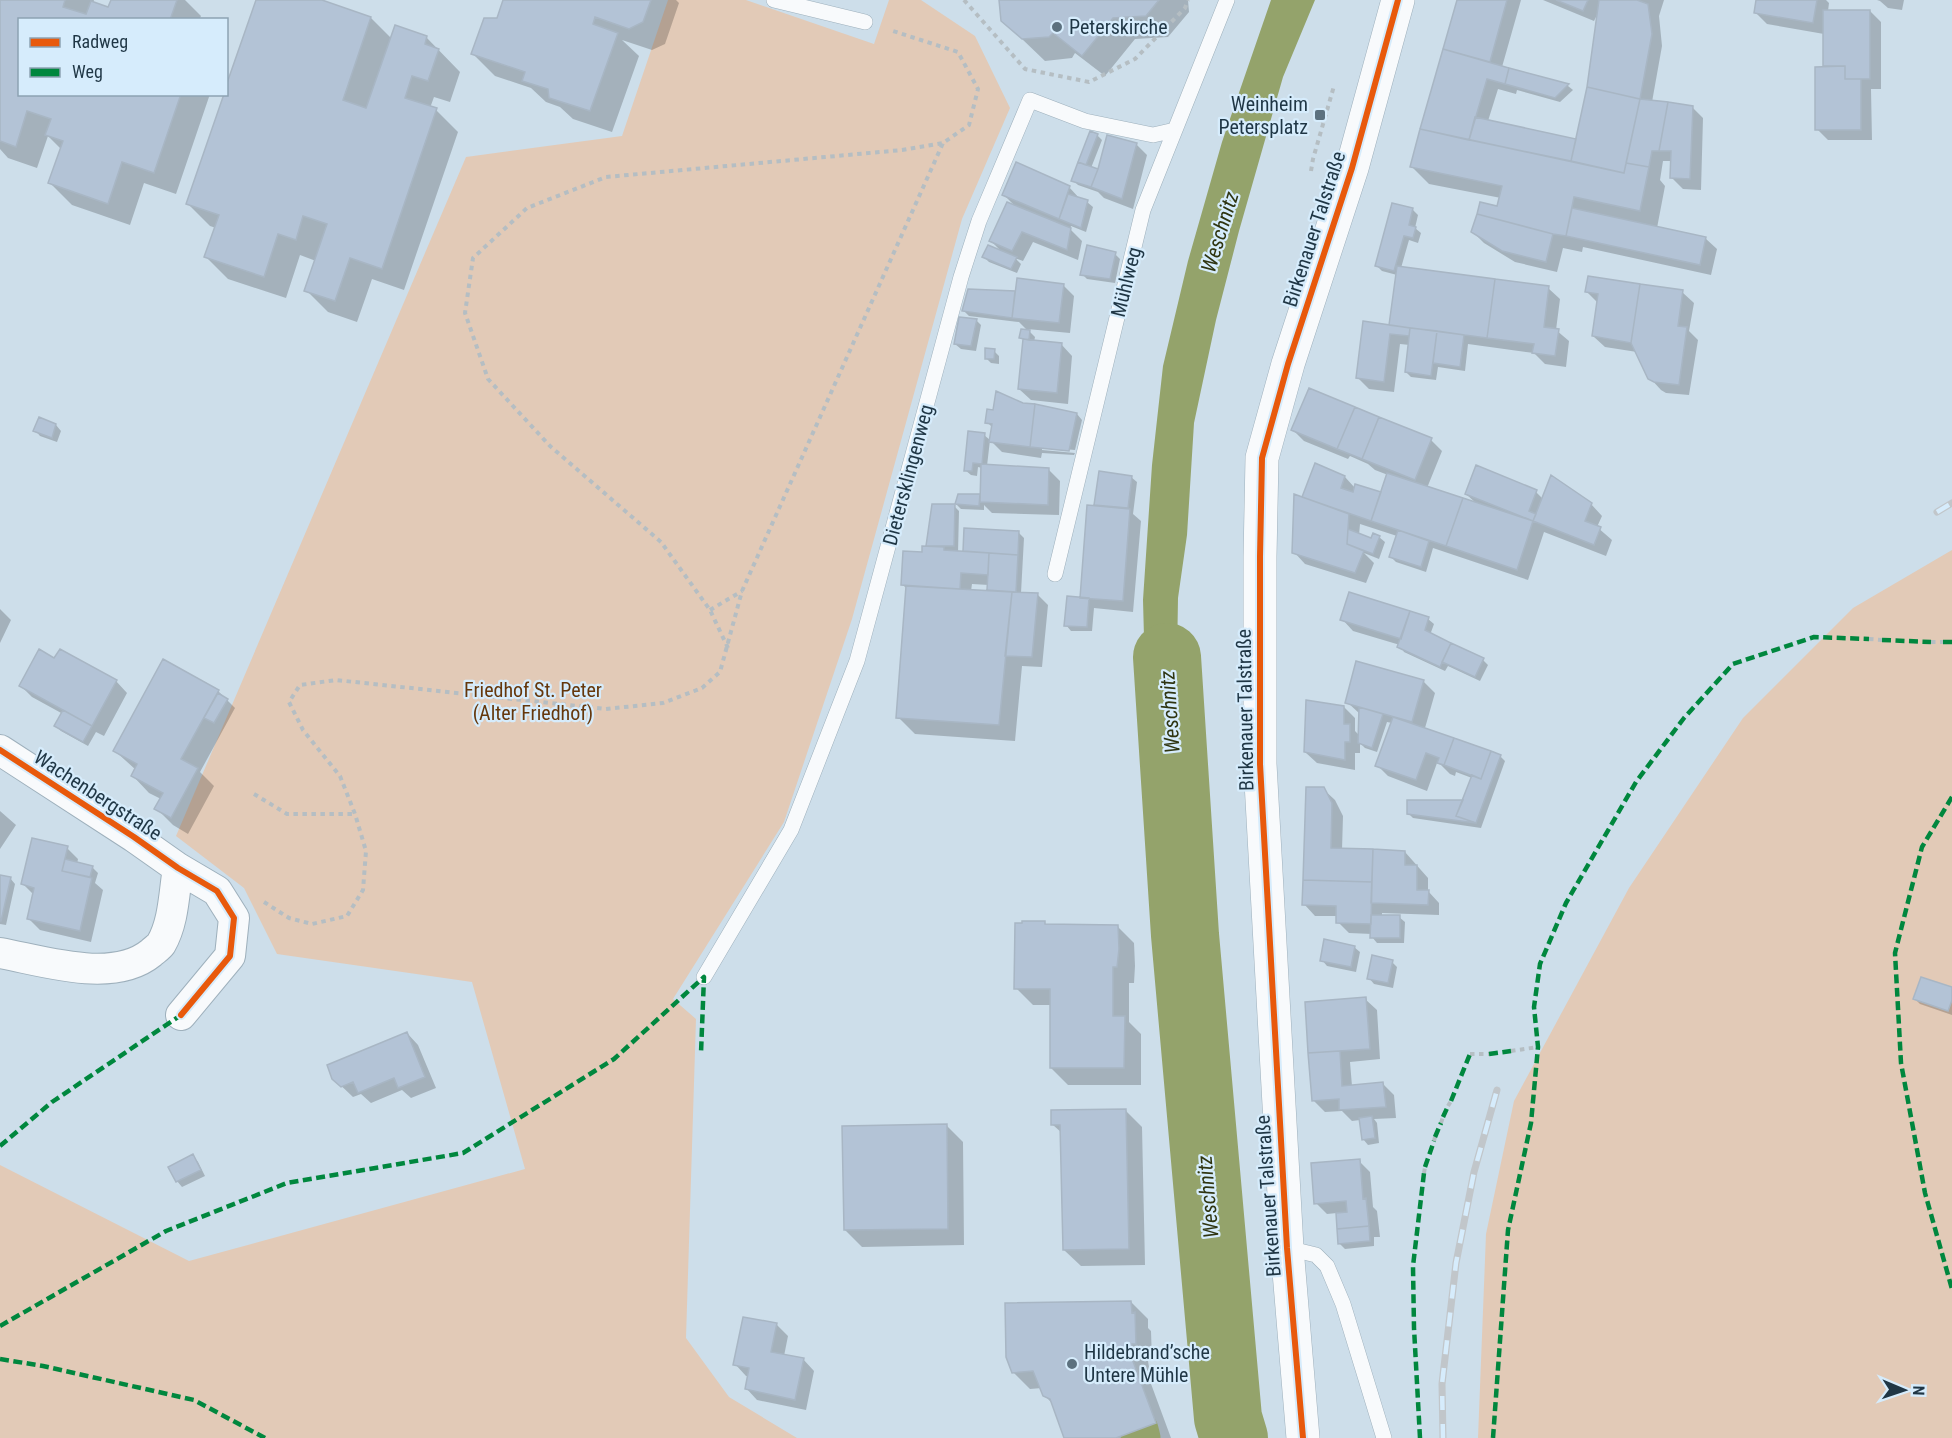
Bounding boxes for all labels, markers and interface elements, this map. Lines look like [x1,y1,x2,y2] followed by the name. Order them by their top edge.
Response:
[1069,15,1168,39] place label: Peterskirche
[18,18,228,96] legend
[1050,20,1064,34] marker: Peterskirche
[72,31,128,52] text: Radweg
[72,61,103,82] text: Weg
[1218,92,1308,139] place label: Weinheim Petersplatz
[1313,108,1327,122] marker: Weinheim Petersplatz
[1278,148,1350,310] street label: Birkenauer Talstraße
[1196,189,1244,275] water label: Weschnitz
[1106,245,1146,319] street label: Mühlweg
[878,402,938,548] street label: Dietersklingenweg
[1232,629,1258,791] street label: Birkenauer Talstraße
[1155,670,1185,754] water label: Weschnitz
[464,678,602,725] park label: Friedhof St. Peter (Alter Friedhof)
[30,745,166,845] street label: Wachenbergstraße
[1250,1114,1286,1278] street label: Birkenauer Talstraße
[1192,1155,1224,1239] water label: Weschnitz
[1084,1340,1210,1387] place label: Hildebrand’sche Untere Mühle
[1065,1357,1079,1371] marker: Hildebrand’sche Untere Mühle
[1874,1360,1934,1420] north arrow
[1909,1385,1928,1396] text: N

